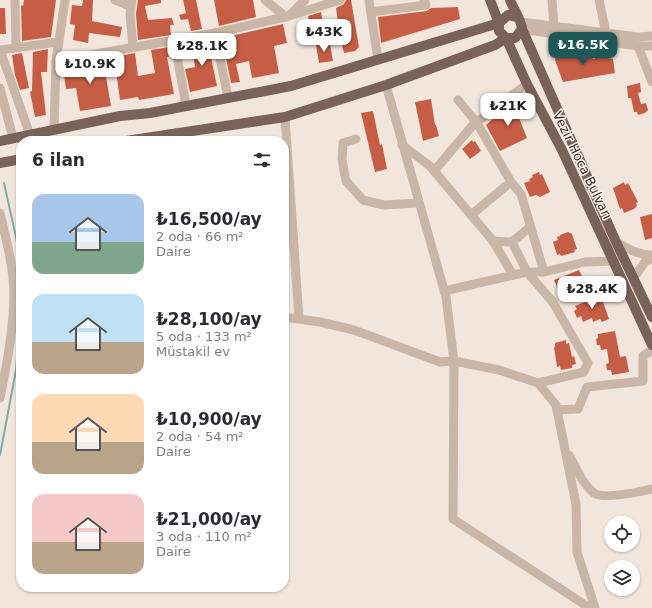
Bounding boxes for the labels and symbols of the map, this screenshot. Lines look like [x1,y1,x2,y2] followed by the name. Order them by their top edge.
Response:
[300,19,348,53] pin: ₺43K
[550,32,616,66] pin: ₺16.5K
[169,33,235,67] pin: ₺28.1K
[57,51,123,85] pin: ₺10.9K
[484,93,532,127] pin: ₺21K
[550,109,615,222] street label: Vezir Hoca Bulvarı
[559,276,625,310] pin: ₺28.4K

